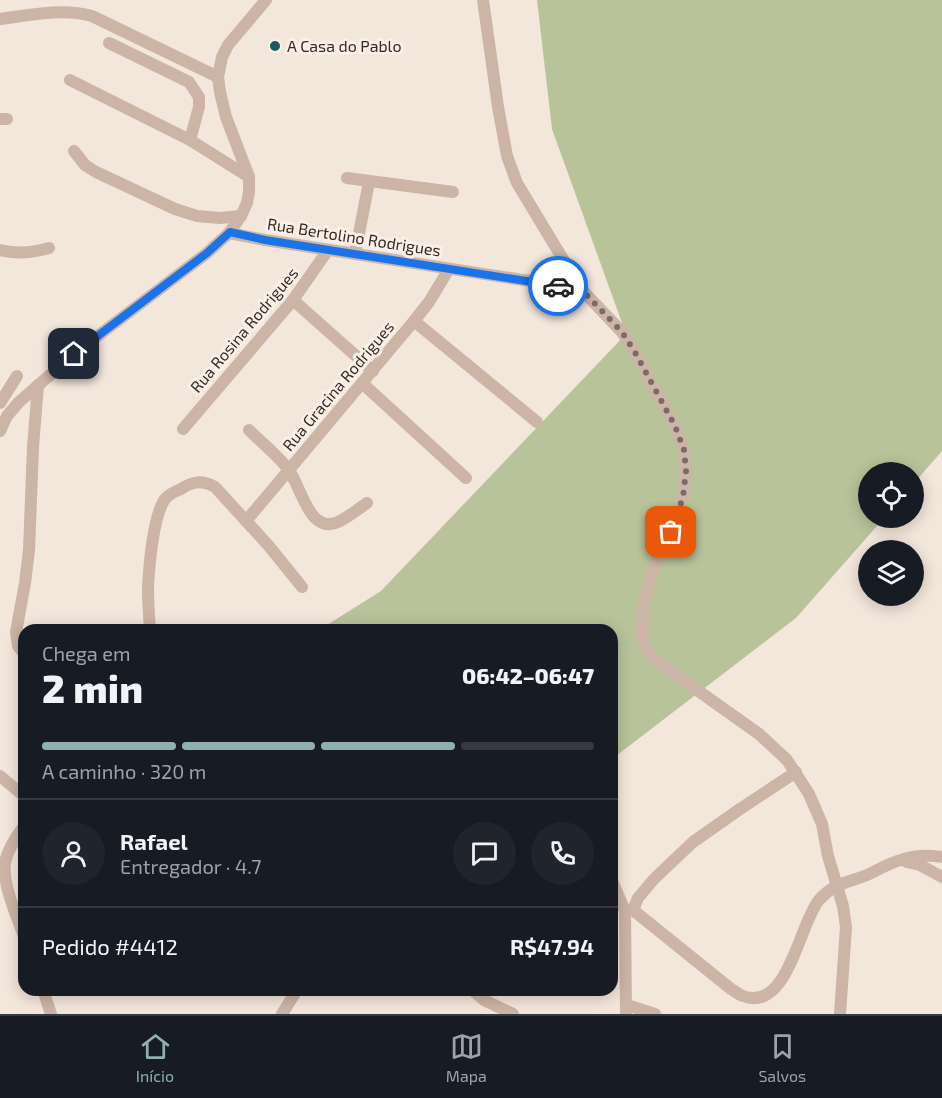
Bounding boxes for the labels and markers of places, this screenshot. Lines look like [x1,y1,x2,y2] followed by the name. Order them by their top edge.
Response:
[287,36,401,55] place label: A Casa do Pablo
[268,39,282,53] marker: A Casa do Pablo
[48,328,99,379] pin
[645,506,696,557] pin

